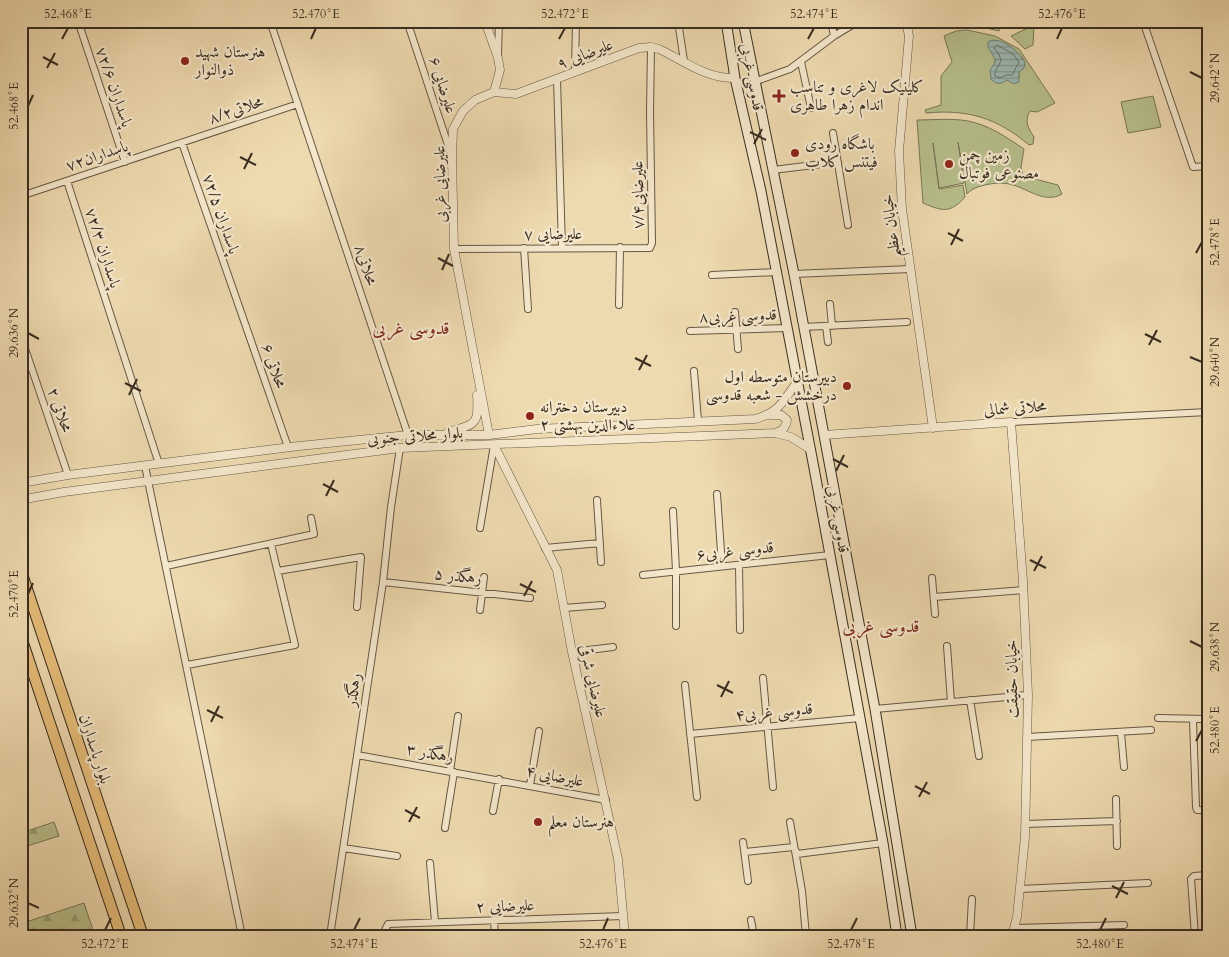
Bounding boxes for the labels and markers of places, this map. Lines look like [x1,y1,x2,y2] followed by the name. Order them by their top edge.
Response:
[193,41,265,81] place label: هنرستان شهید ذوالنوار
[179,55,191,67] marker: هنرستان شهید ذوالنوار
[790,76,924,119] place label: کلینیک لاغری و تناسب اندام زهرا طاهری
[772,89,786,103] marker: کلینیک لاغری و تناسب اندام زهرا طاهری
[805,133,878,173] place label: باشگاه رودی فیتنس کلاب
[959,144,1039,184] place label: زمین چمن مصنوعی فوتبال
[789,147,801,159] marker: باشگاه رودی فیتنس کلاب
[943,158,955,170] marker: زمین چمن مصنوعی فوتبال
[706,366,837,406] place label: دبیرستان متوسطه اول درخشش - شعبه قدوسی
[841,380,853,392] marker: دبیرستان متوسطه اول درخشش - شعبه قدوسی
[540,396,635,436] place label: دبیرستان دخترانه علاءالدین بهشتی ۲
[524,410,536,422] marker: دبیرستان دخترانه علاءالدین بهشتی ۲
[548,811,614,838] place label: هنرستان معلم
[532,816,544,828] marker: هنرستان معلم

